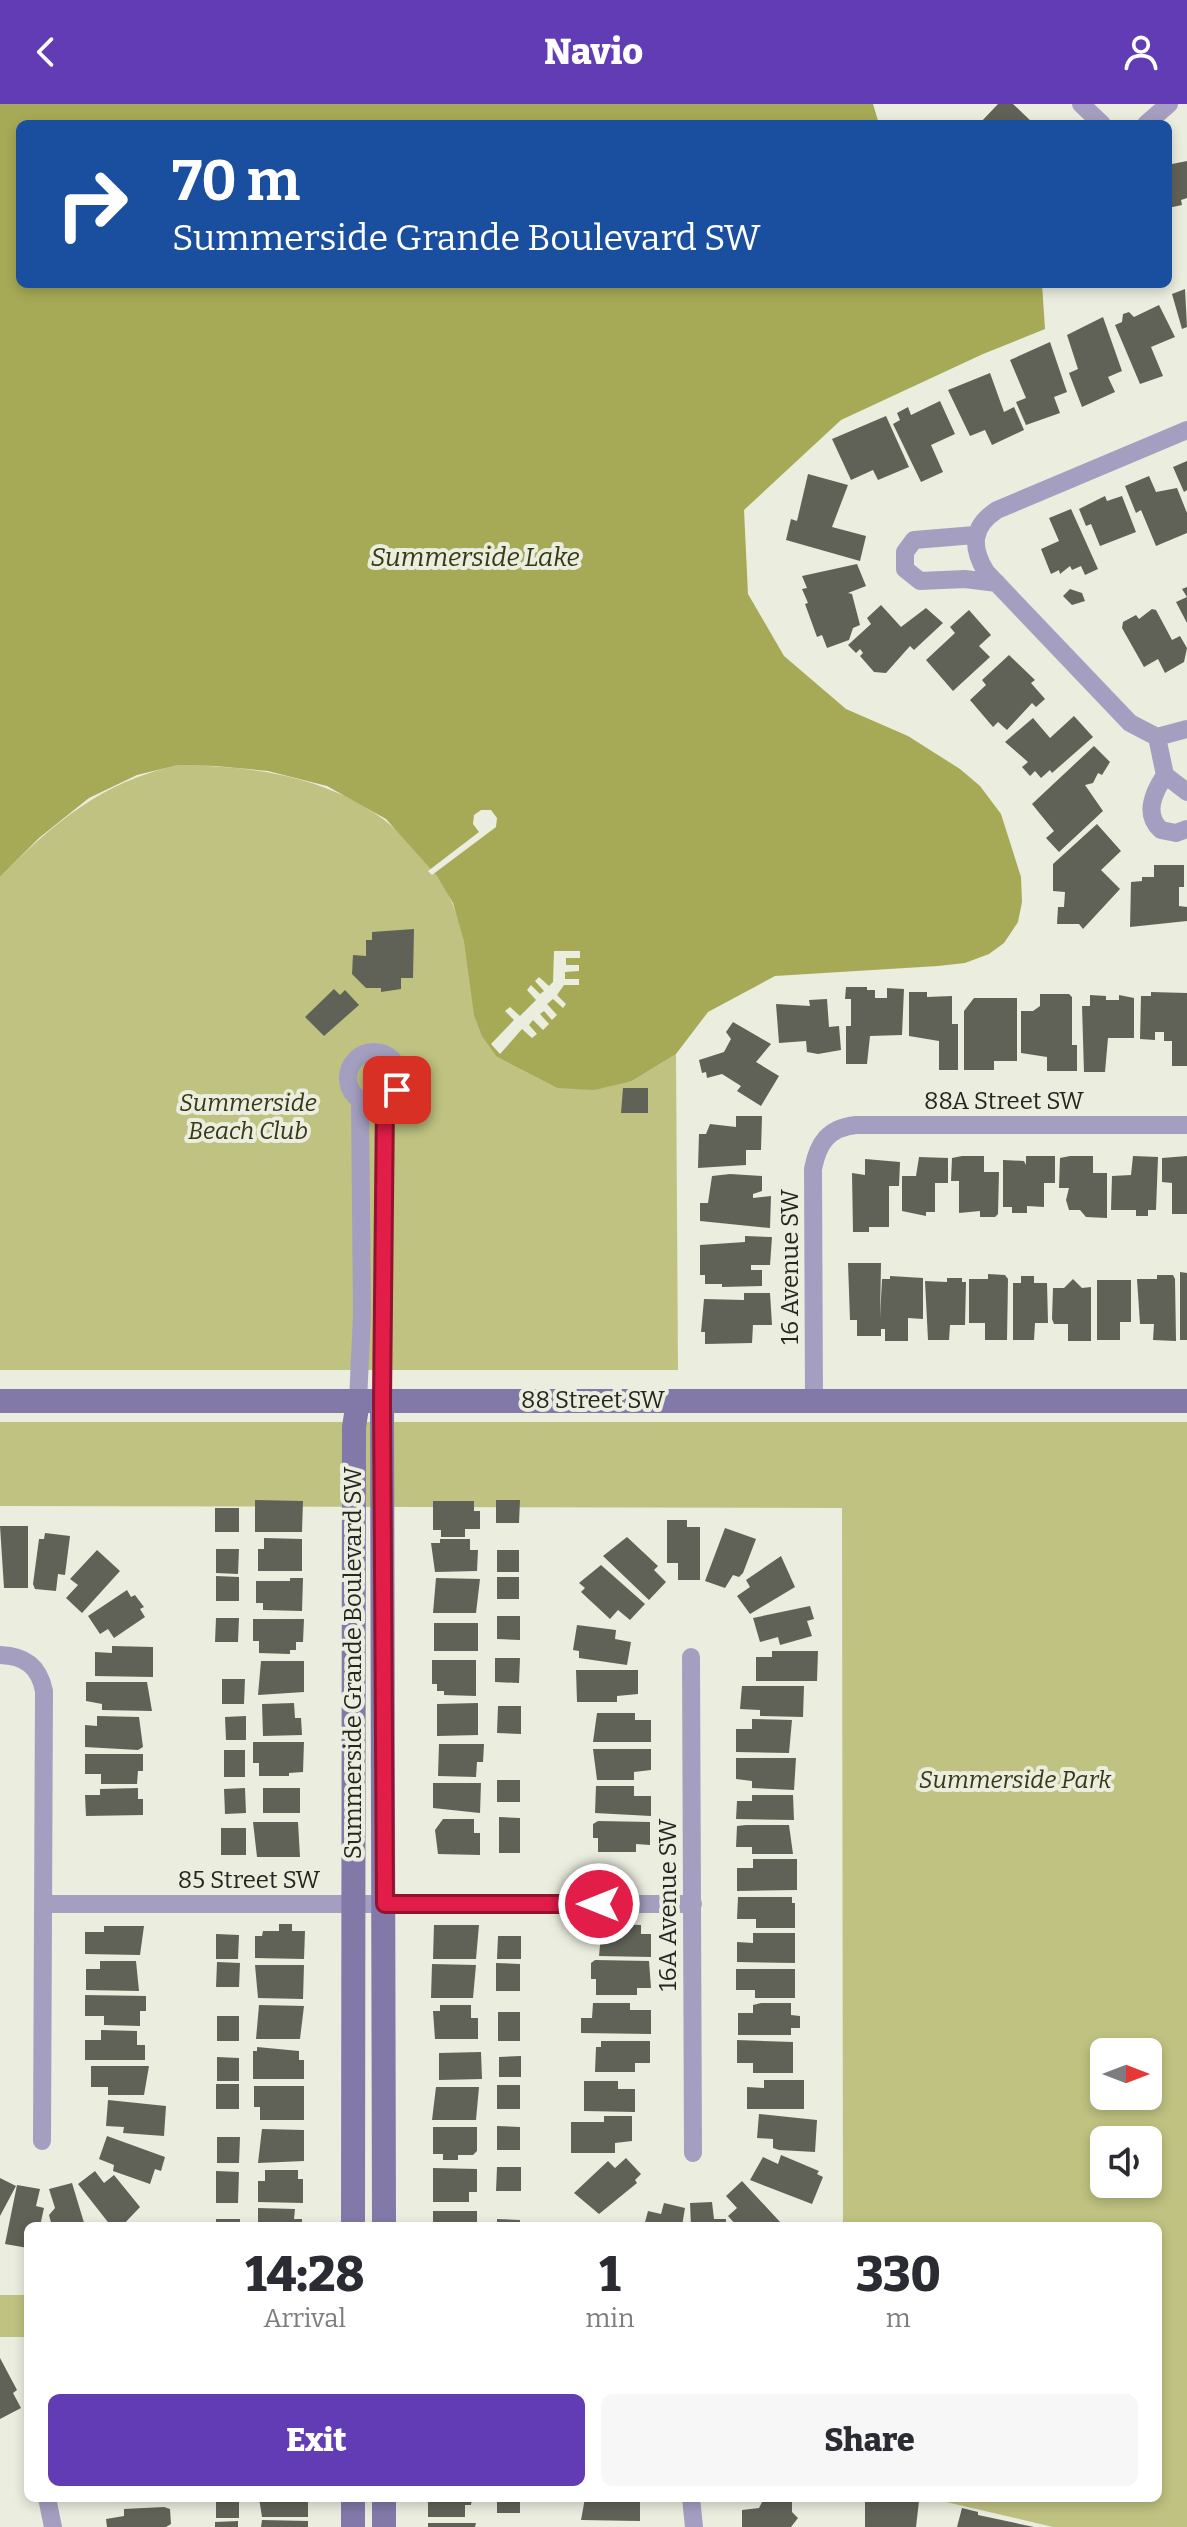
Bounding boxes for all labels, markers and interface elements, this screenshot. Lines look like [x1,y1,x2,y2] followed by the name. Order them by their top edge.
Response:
[24,30,68,74] icon: back
[544,30,643,74] text: Navio
[1119,30,1163,74] icon: person
[172,148,300,215] text: 70 m
[40,152,144,256] icon: right
[172,216,761,260] text: Summerside Grande Boulevard SW
[370,542,580,573] water label: Summerside Lake
[363,1056,431,1124] pin
[375,1068,419,1112] icon: arrive
[924,1087,1084,1115] street label: 88A Street SW
[179,1089,317,1145] park label: Summerside Beach Club
[776,1189,804,1345] street label: 16 Avenue SW
[521,1386,665,1414] street label: 88 Street SW
[339,1466,367,1859] street label: Summerside Grande Boulevard SW
[919,1766,1112,1794] park label: Summerside Park
[654,1818,682,1991] street label: 16A Avenue SW
[557,1862,641,1946] position arrow
[178,1866,321,1894] street label: 85 Street SW
[1090,2038,1162,2110] north arrow
[1090,2038,1162,2198] map controls
[1090,2126,1162,2198] button: sound
[245,2246,364,2304] text: 14:28
[599,2246,621,2304] text: 1
[856,2246,941,2304] text: 330
[264,2303,346,2334] text: Arrival
[585,2303,635,2334] text: min
[886,2303,911,2334] text: m
[48,2394,585,2486] button: Exit
[601,2394,1138,2486] button: Share

